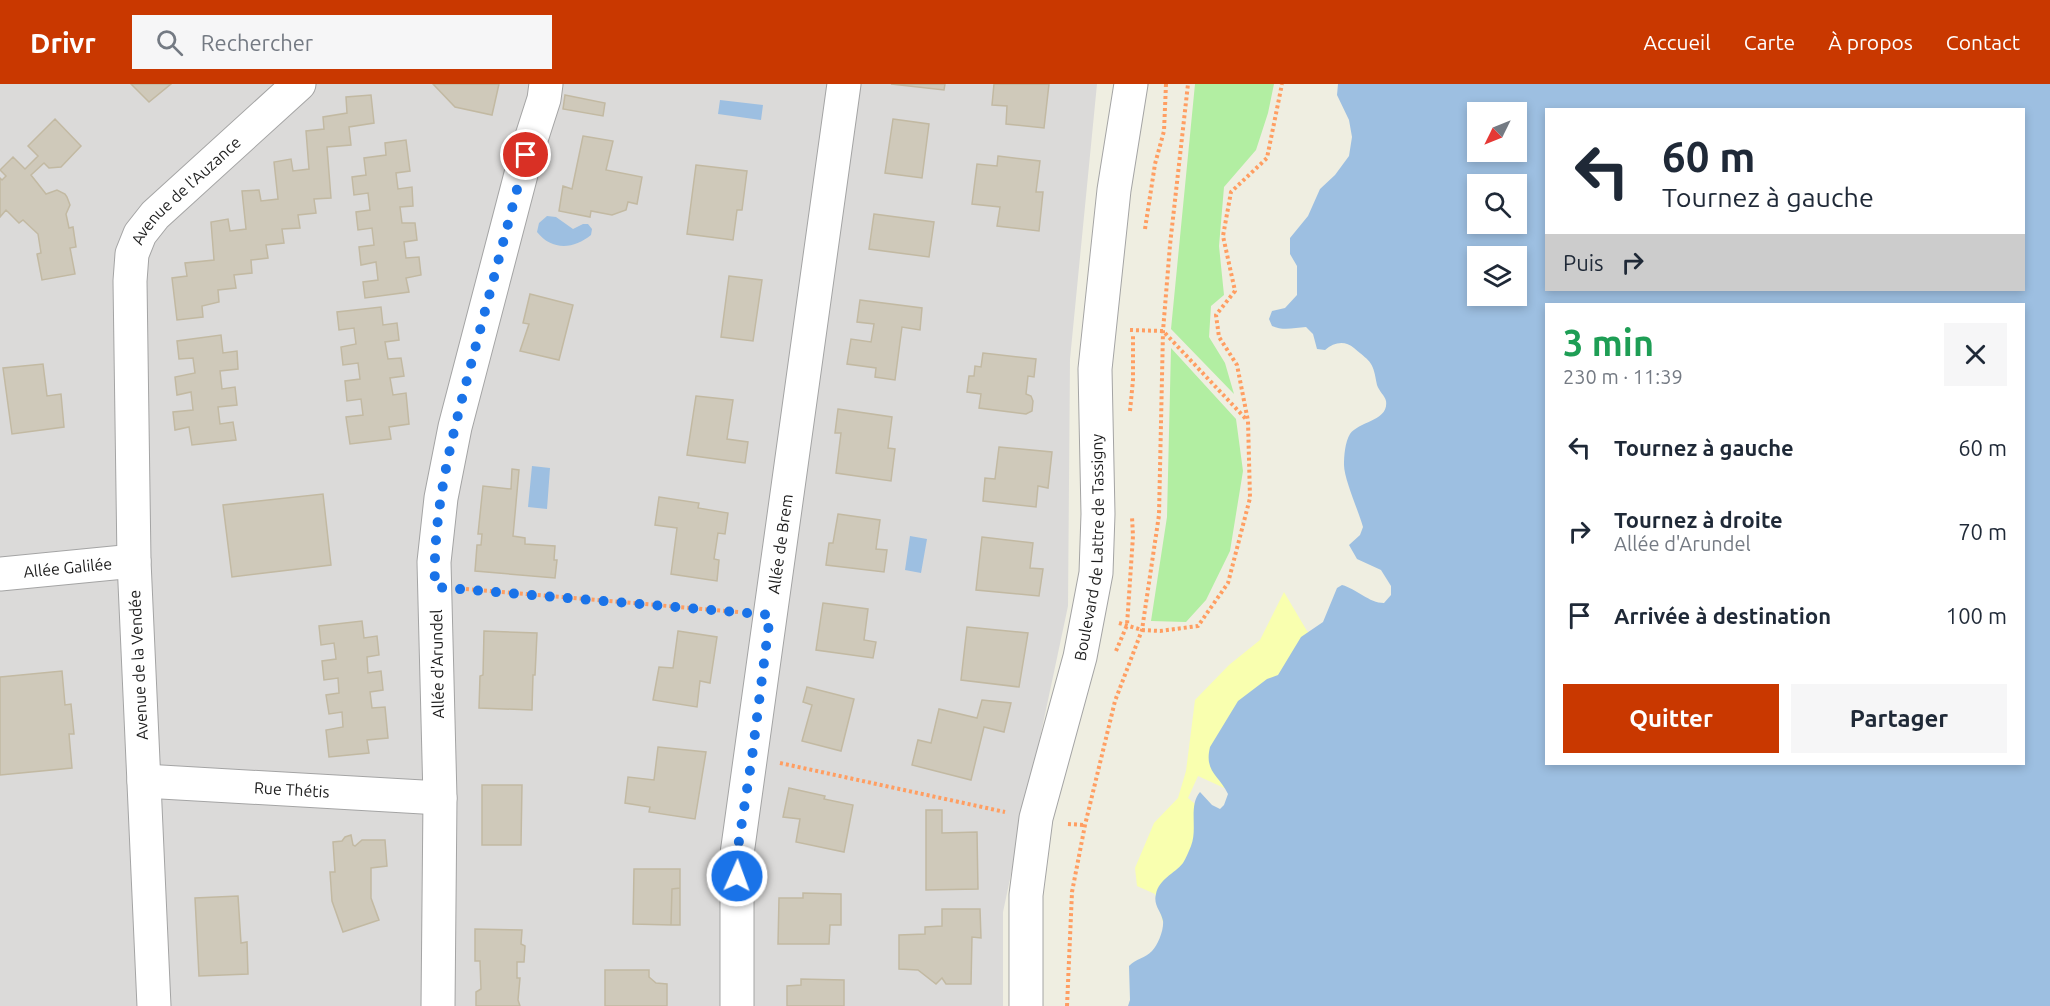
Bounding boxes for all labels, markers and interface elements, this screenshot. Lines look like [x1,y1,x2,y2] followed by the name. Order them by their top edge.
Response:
[132,15,552,69] search box
[153,26,186,59] icon: search
[30,27,96,58] text: Drivr
[201,30,313,55] text: Rechercher
[1643,30,1711,54] text: Accueil
[1744,30,1795,54] text: Carte
[1828,30,1913,54] text: À propos
[1946,30,2020,54] text: Contact
[1467,102,1527,162] north arrow
[1467,102,1527,306] map controls
[500,129,551,180] pin
[1563,132,1641,210] icon: left
[128,133,244,247] street label: Avenue de l'Auzance
[1662,133,1756,180] text: 60 m
[509,138,542,171] icon: arrive
[1467,174,1527,234] button: search
[1662,182,1874,212] text: Tournez à gauche
[1467,246,1527,306] button: layers
[1616,246,1649,279] icon: right
[1563,250,1604,275] text: Puis
[1563,322,1654,363] text: 3 min
[1944,323,2007,386] button: close
[1563,365,1683,388] text: 230 m · 11:39
[1563,431,1596,464] icon: left
[1070,433,1107,662] street label: Boulevard de Lattre de Tassigny
[1614,435,1794,460] text: Tournez à gauche
[1958,435,2007,460] text: 60 m
[764,493,796,595] street label: Allée de Brem
[1614,507,1783,532] text: Tournez à droite
[1563,515,1596,548] icon: right
[1958,519,2007,544] text: 70 m
[1614,532,1751,555] text: Allée d'Arundel
[23,554,113,581] street label: Allée Galilée
[125,590,151,740] street label: Avenue de la Vendée
[1563,599,1596,632] icon: arrive
[1614,603,1831,628] text: Arrivée à destination
[1946,603,2007,628] text: 100 m
[427,609,447,719] street label: Allée d'Arundel
[1563,684,1779,753] button: Quitter
[1791,684,2007,753] button: Partager
[253,778,330,801] street label: Rue Thétis
[705,844,769,908] position arrow

